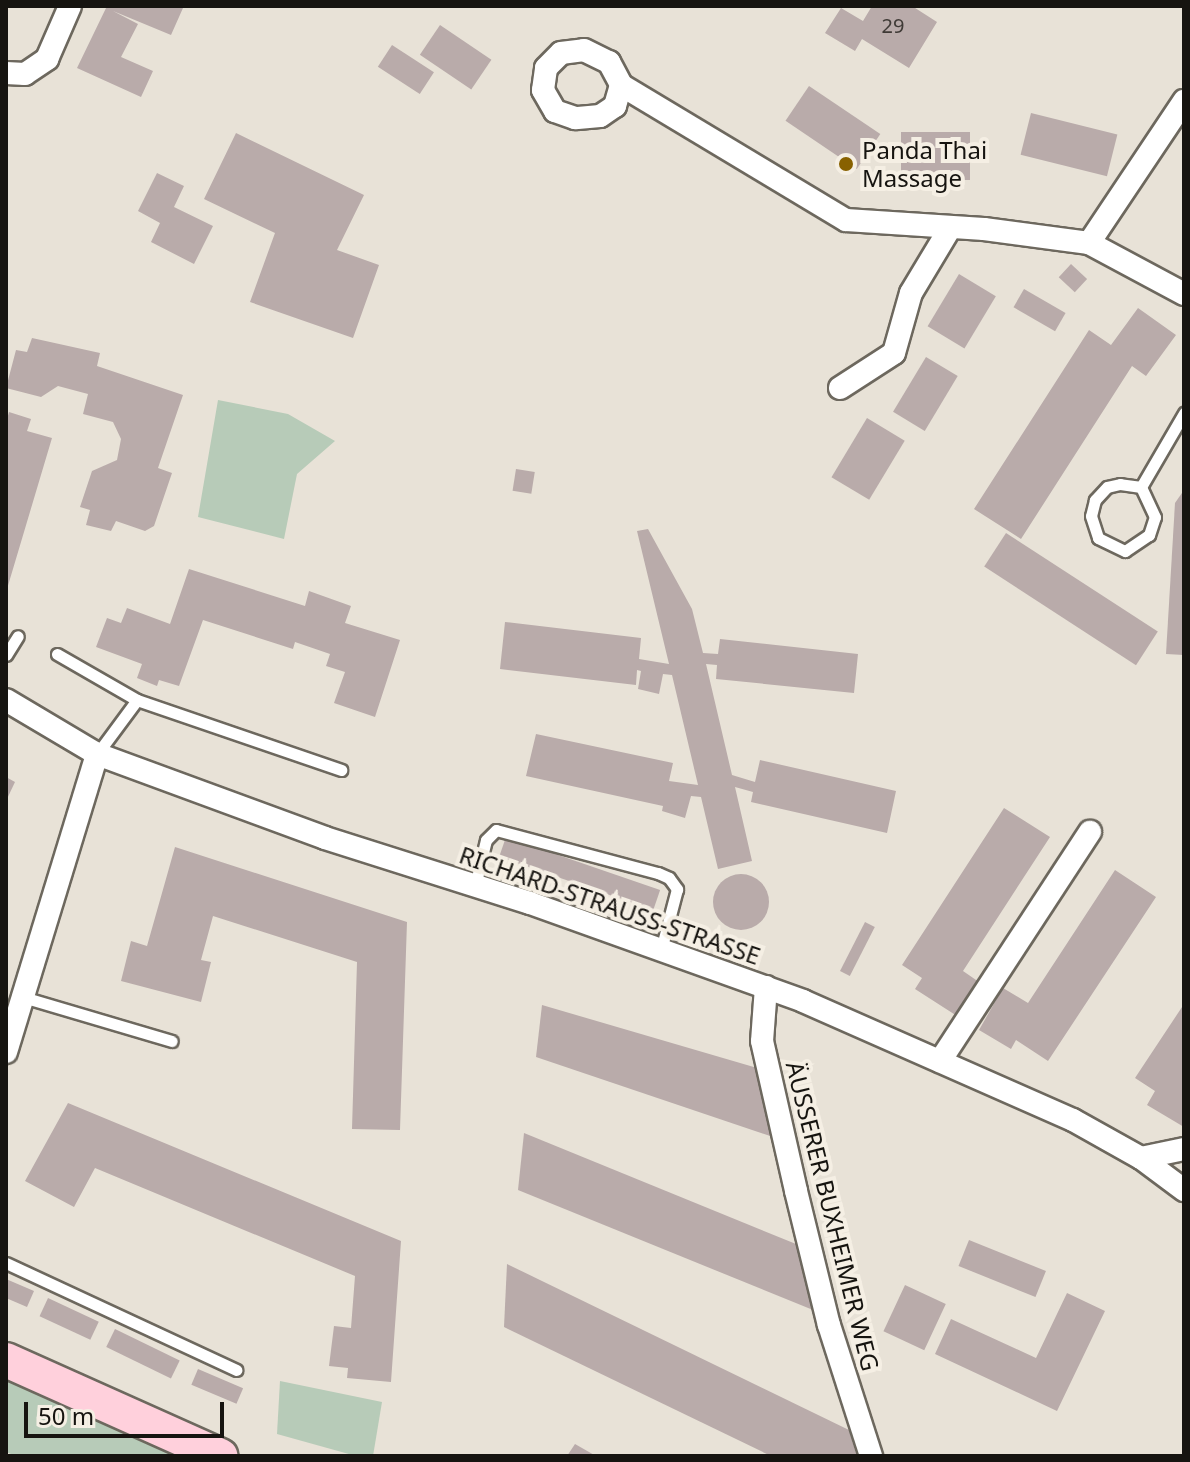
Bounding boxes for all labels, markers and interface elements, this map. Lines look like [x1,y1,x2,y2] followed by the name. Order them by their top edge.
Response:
[882,13,904,37] house number: 29
[862,136,987,192] place label: Panda Thai Massage
[837,155,855,173] marker: Panda Thai Massage
[456,840,764,970] street label: RICHARD-STRAUSS-STRASSE
[781,1058,885,1374] street label: ÄUSSERER BUXHEIMER WEG
[28,1386,228,1436] scale bar
[38,1399,94,1432] text: 50 m

